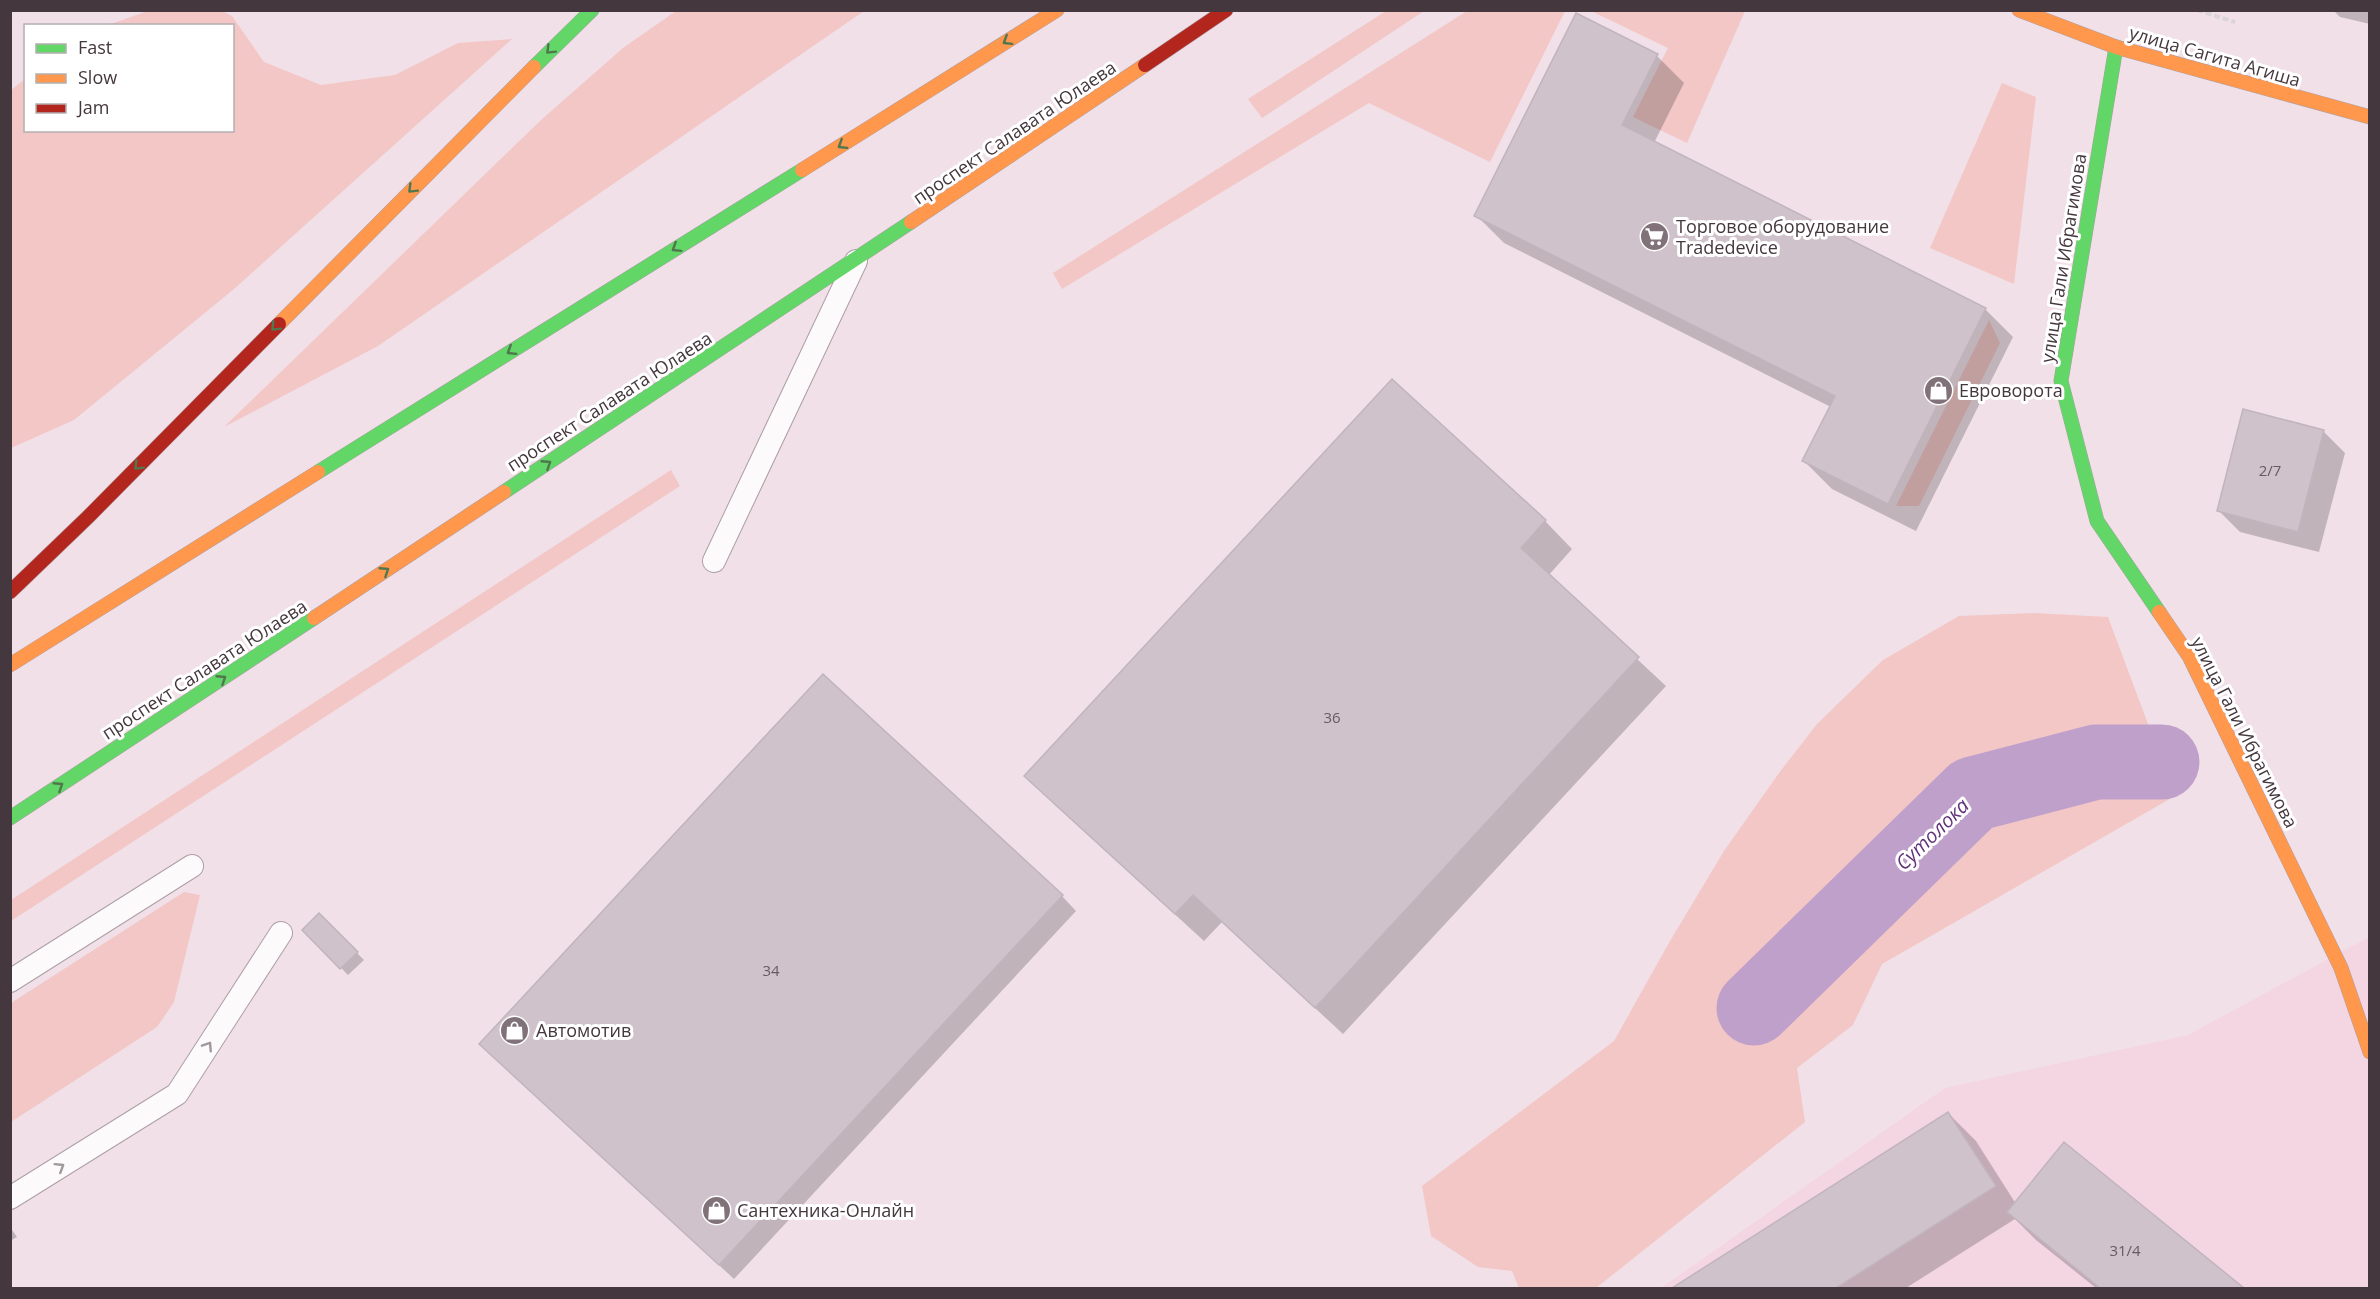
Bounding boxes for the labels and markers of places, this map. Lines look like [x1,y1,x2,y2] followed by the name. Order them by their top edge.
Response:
[1676,214,1889,259] place label: Торговое оборудование Tradedevice
[1639,220,1671,252] supermarket icon: Торговое оборудование Tradedevice
[1922,374,1954,406] shop icon: Евроворота
[1959,378,2063,402] place label: Евроворота
[499,1014,531,1046] shop icon: Автомотив
[536,1018,631,1042] place label: Автомотив
[700,1194,732,1226] shop icon: Сантехника-Онлайн
[737,1198,914,1222] place label: Сантехника-Онлайн

